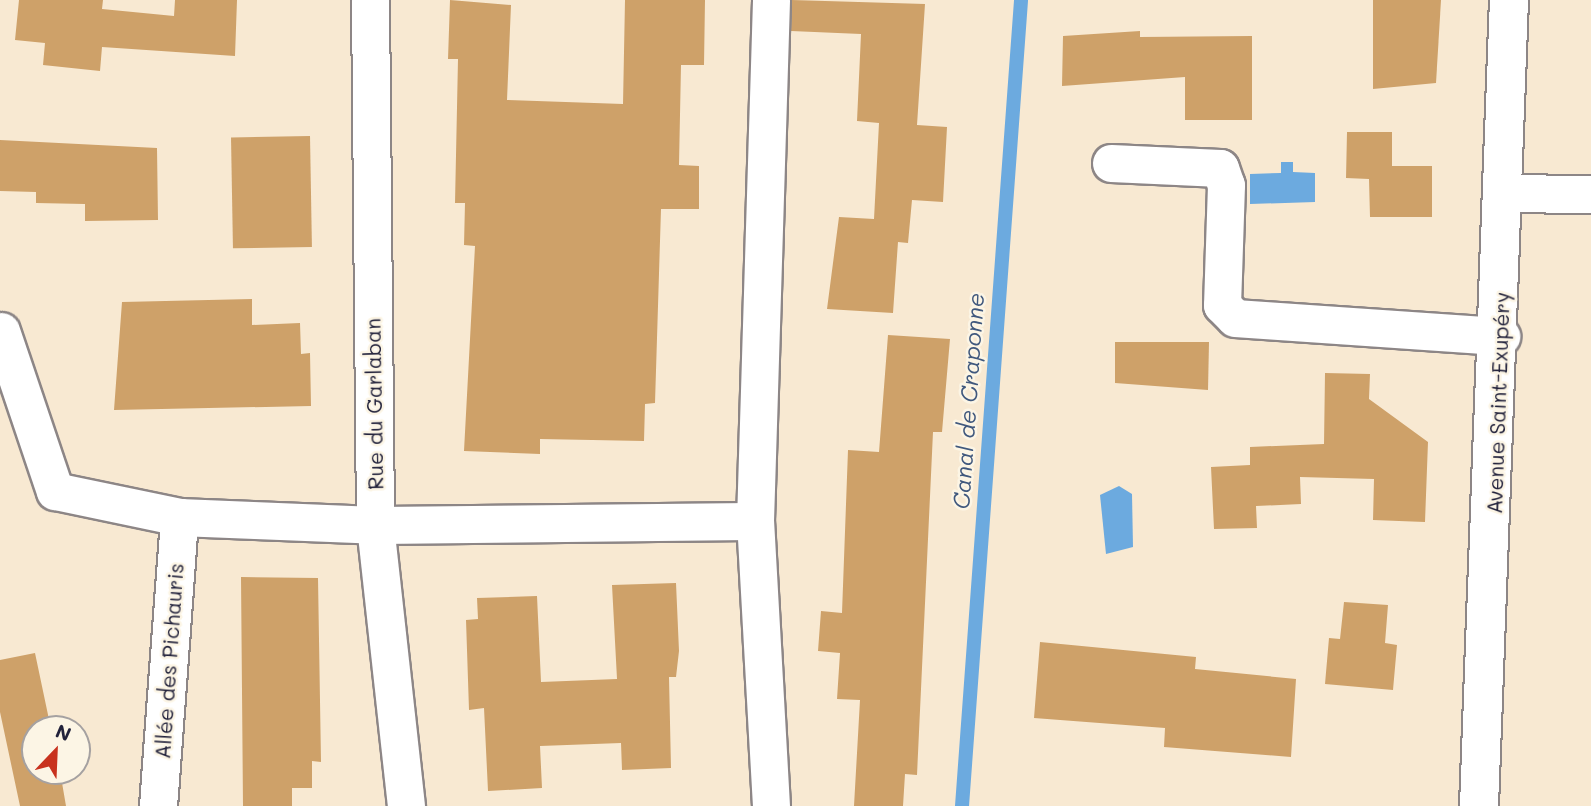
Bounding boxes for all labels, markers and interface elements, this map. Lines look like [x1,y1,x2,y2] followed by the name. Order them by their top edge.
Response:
[947,292,989,510] water label: Canal de Craponne
[1482,292,1514,514] street label: Avenue Saint-Exupéry
[360,318,388,490] street label: Rue du Garlaban
[150,562,188,760] street label: Allée des Pichauris
[21,715,91,785] north arrow
[52,718,75,746] text: N

